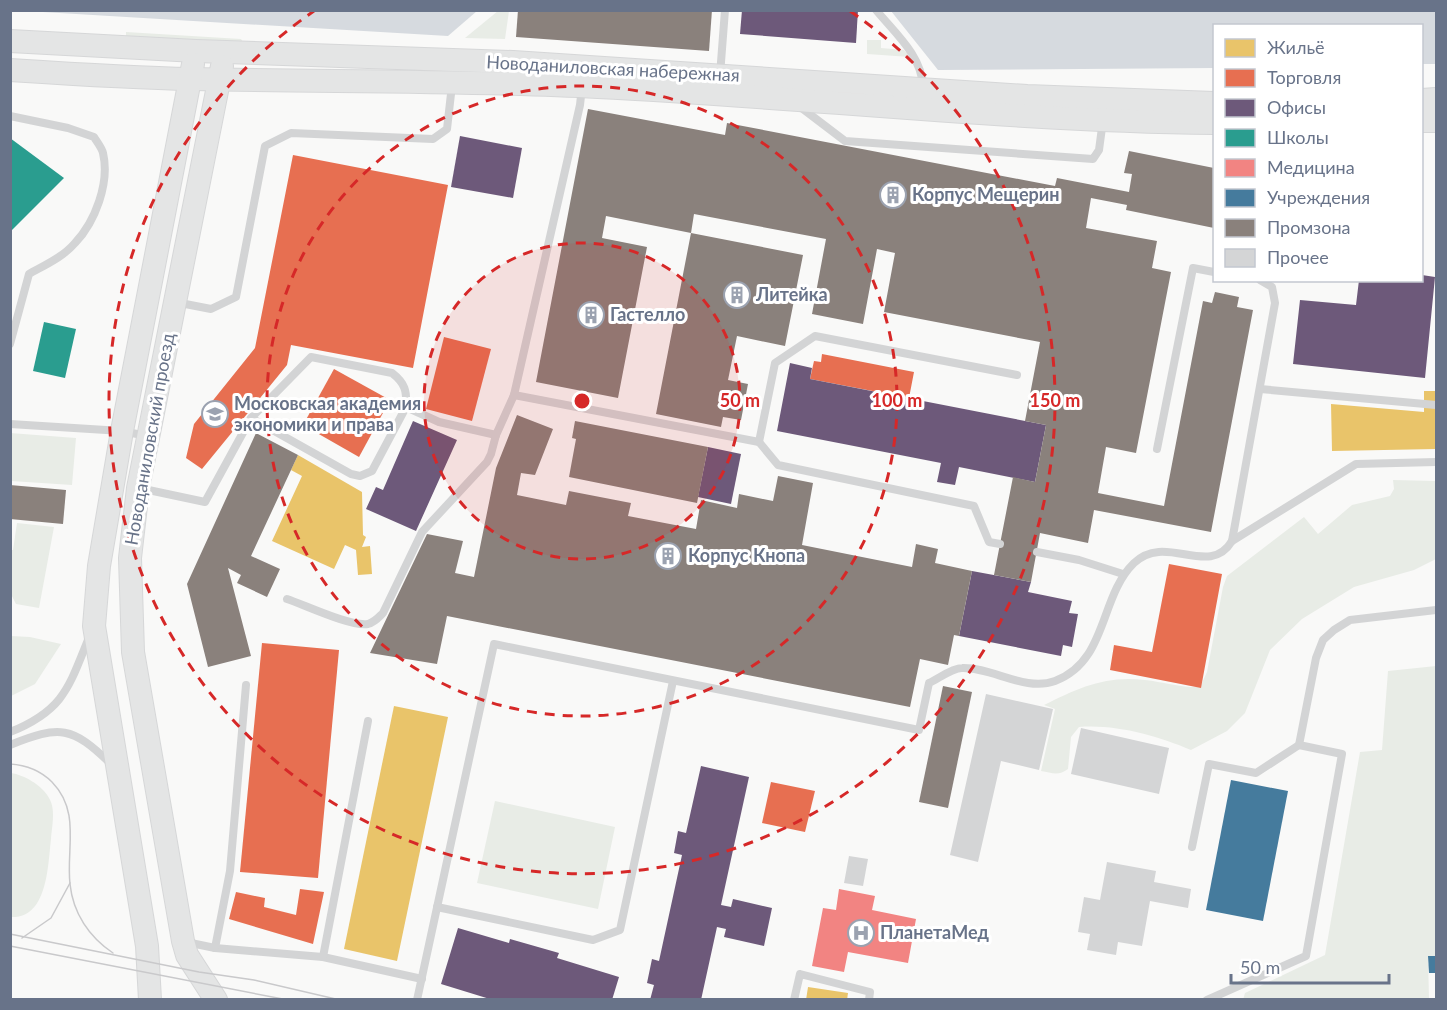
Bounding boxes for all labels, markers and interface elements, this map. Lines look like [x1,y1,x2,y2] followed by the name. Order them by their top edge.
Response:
[1213,24,1423,282] legend
[1267,36,1325,58] text: Жильё
[486,50,740,86] street label: Новоданиловская набережная
[1267,66,1341,88] text: Торговля
[1267,96,1326,118] text: Офисы
[1267,126,1329,148] text: Школы
[1267,156,1355,178] text: Медицина
[878,180,908,210] building icon: Корпус Мещерин
[912,183,1060,205] place label: Корпус Мещерин
[1267,186,1370,208] text: Учреждения
[1267,216,1350,238] text: Промзона
[1267,246,1329,268] text: Прочее
[722,280,752,310] building icon: Литейка
[755,283,828,305] place label: Литейка
[576,300,606,330] building icon: Гастелло
[610,303,685,325] place label: Гастелло
[120,331,179,547] street label: Новоданиловский проезд
[720,389,760,411] text: 50 m
[872,389,922,411] text: 100 m
[1030,389,1080,411] text: 150 m
[572,391,592,411] centre of rings
[234,392,421,435] place label: Московская академия экономики и права
[200,399,230,429] school or university icon: Московская академия экономики и права
[653,541,683,571] building icon: Корпус Кнопа
[688,544,805,566] place label: Корпус Кнопа
[846,918,876,948] hospital icon: ПланетаМед
[880,921,990,943] place label: ПланетаМед
[1231,947,1388,985] scale bar
[1240,956,1280,978] text: 50 m

